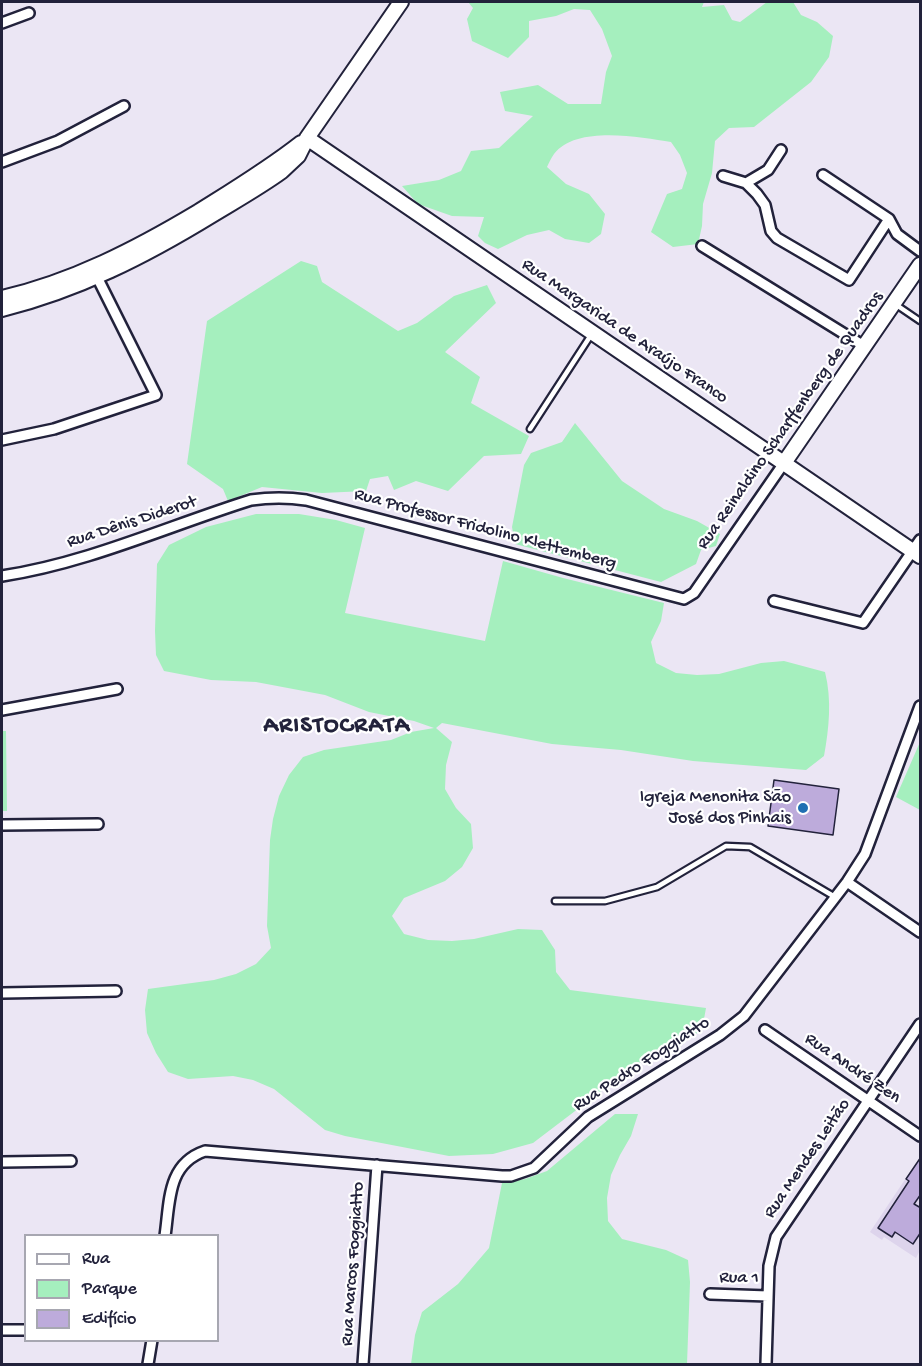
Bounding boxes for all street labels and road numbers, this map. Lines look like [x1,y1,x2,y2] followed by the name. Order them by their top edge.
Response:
[517,255,731,409] street label: Rua Margarida de Araújo Franco
[693,288,889,554] street label: Rua Reinaldino Scharffenberg de Quadros
[352,485,618,575] street label: Rua Professor Fridolino Klettemberg
[64,492,200,554] street label: Rua Dênis Diderot
[570,1013,714,1117] street label: Rua Pedro Foggiatto
[800,1029,904,1109] street label: Rua André Zen
[760,1095,856,1223] street label: Rua Mendes Leitão
[337,1181,371,1347] street label: Rua Marcos Foggiatto
[719,1268,759,1290] street label: Rua 1

